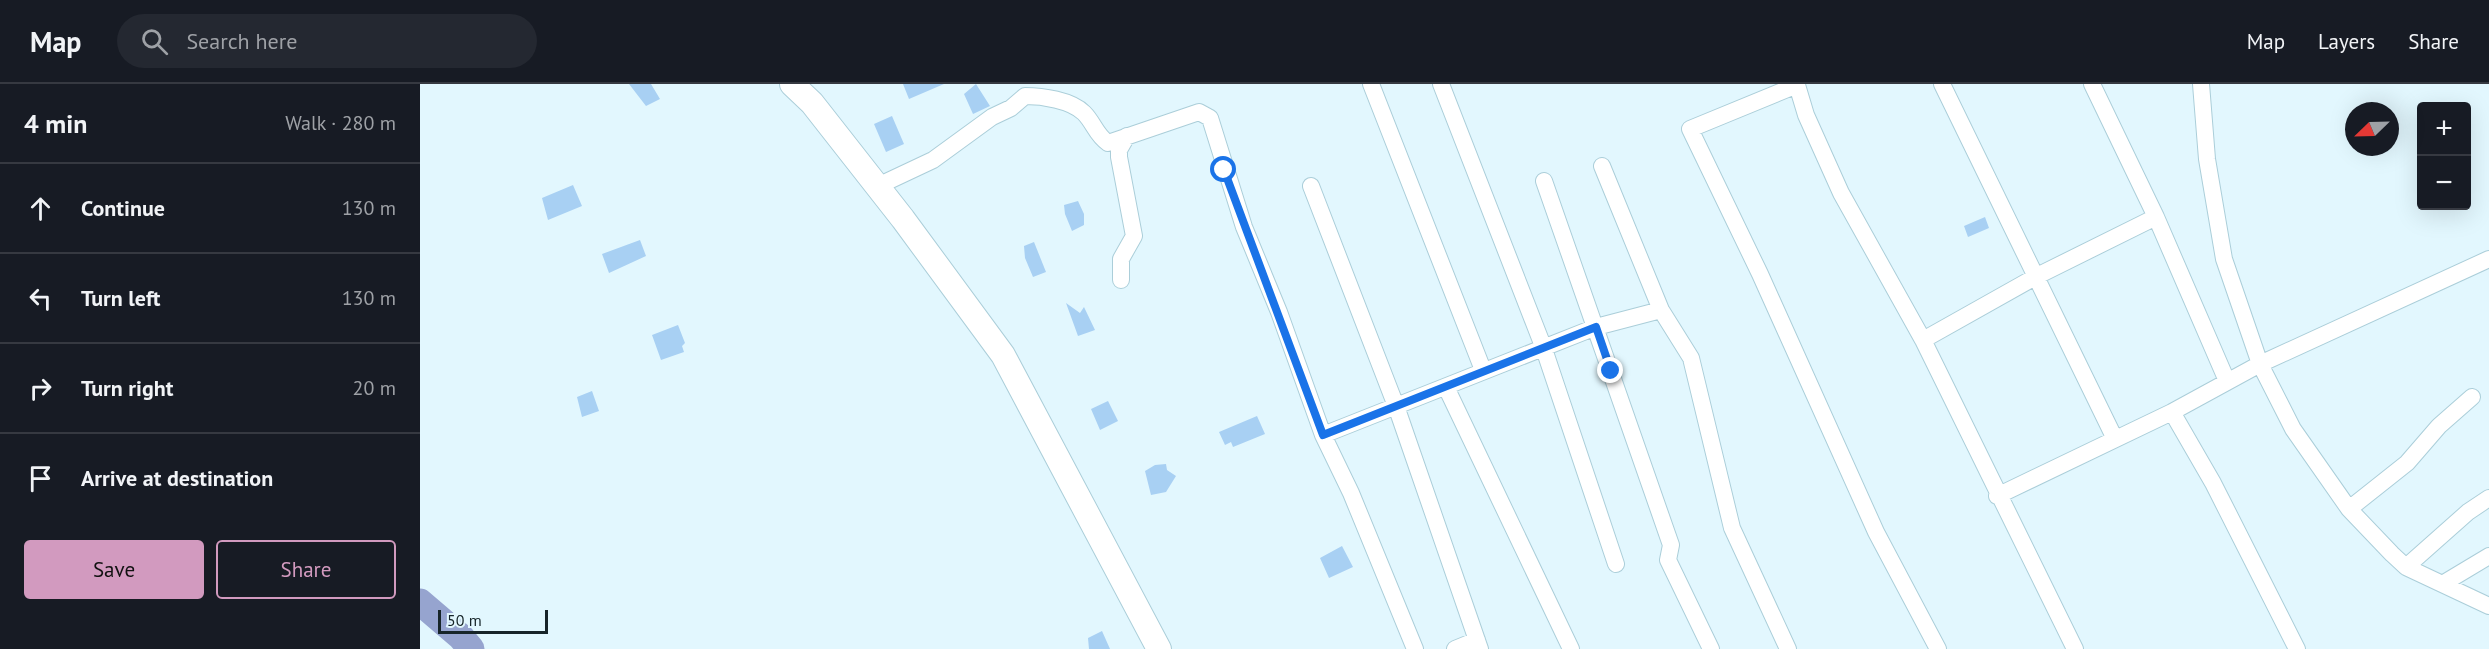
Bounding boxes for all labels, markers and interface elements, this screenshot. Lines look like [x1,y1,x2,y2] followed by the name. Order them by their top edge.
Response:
[117,14,537,68] search box
[30,23,81,60] text: Map
[138,25,171,58] icon: search
[186,27,297,55] text: Search here
[2247,28,2285,55] text: Map
[2318,28,2375,55] text: Layers
[2408,28,2459,55] text: Share
[2345,102,2399,156] north arrow
[2417,102,2471,210] map controls
[2417,102,2471,156] button: +
[24,107,87,140] text: 4 min
[285,110,396,136] text: Walk · 280 m
[1210,156,1236,182] route start
[2417,156,2471,210] button: −
[24,192,57,225] icon: ahead
[81,194,165,222] text: Continue
[342,195,396,221] text: 130 m
[24,282,57,315] icon: left
[81,284,161,312] text: Turn left
[342,285,396,311] text: 130 m
[1597,357,1623,383] route end
[24,372,57,405] icon: right
[81,374,173,402] text: Turn right
[353,375,396,401] text: 20 m
[24,462,57,495] icon: arrive
[81,464,273,492] text: Arrive at destination
[24,540,204,599] button: Save
[216,540,396,599] button: Share
[438,607,548,634] scale bar
[447,610,482,630] text: 50 m

